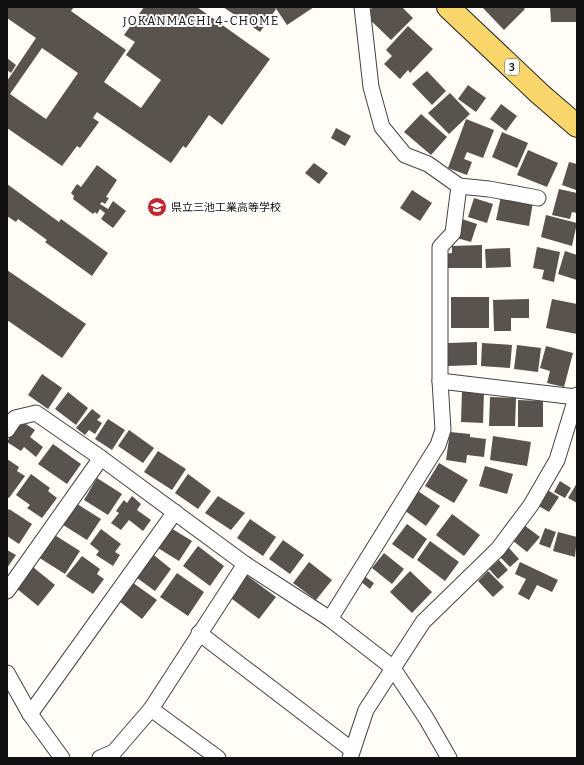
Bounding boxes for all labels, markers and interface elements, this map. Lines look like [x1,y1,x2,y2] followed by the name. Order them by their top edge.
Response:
[122,14,279,28] district label: JOKANMACHI 4-CHOME
[505,59,519,75] road number: 3
[146,196,168,218] school or university icon: 県立三池工業高等学校
[171,201,281,214] place label: 県立三池工業高等学校

